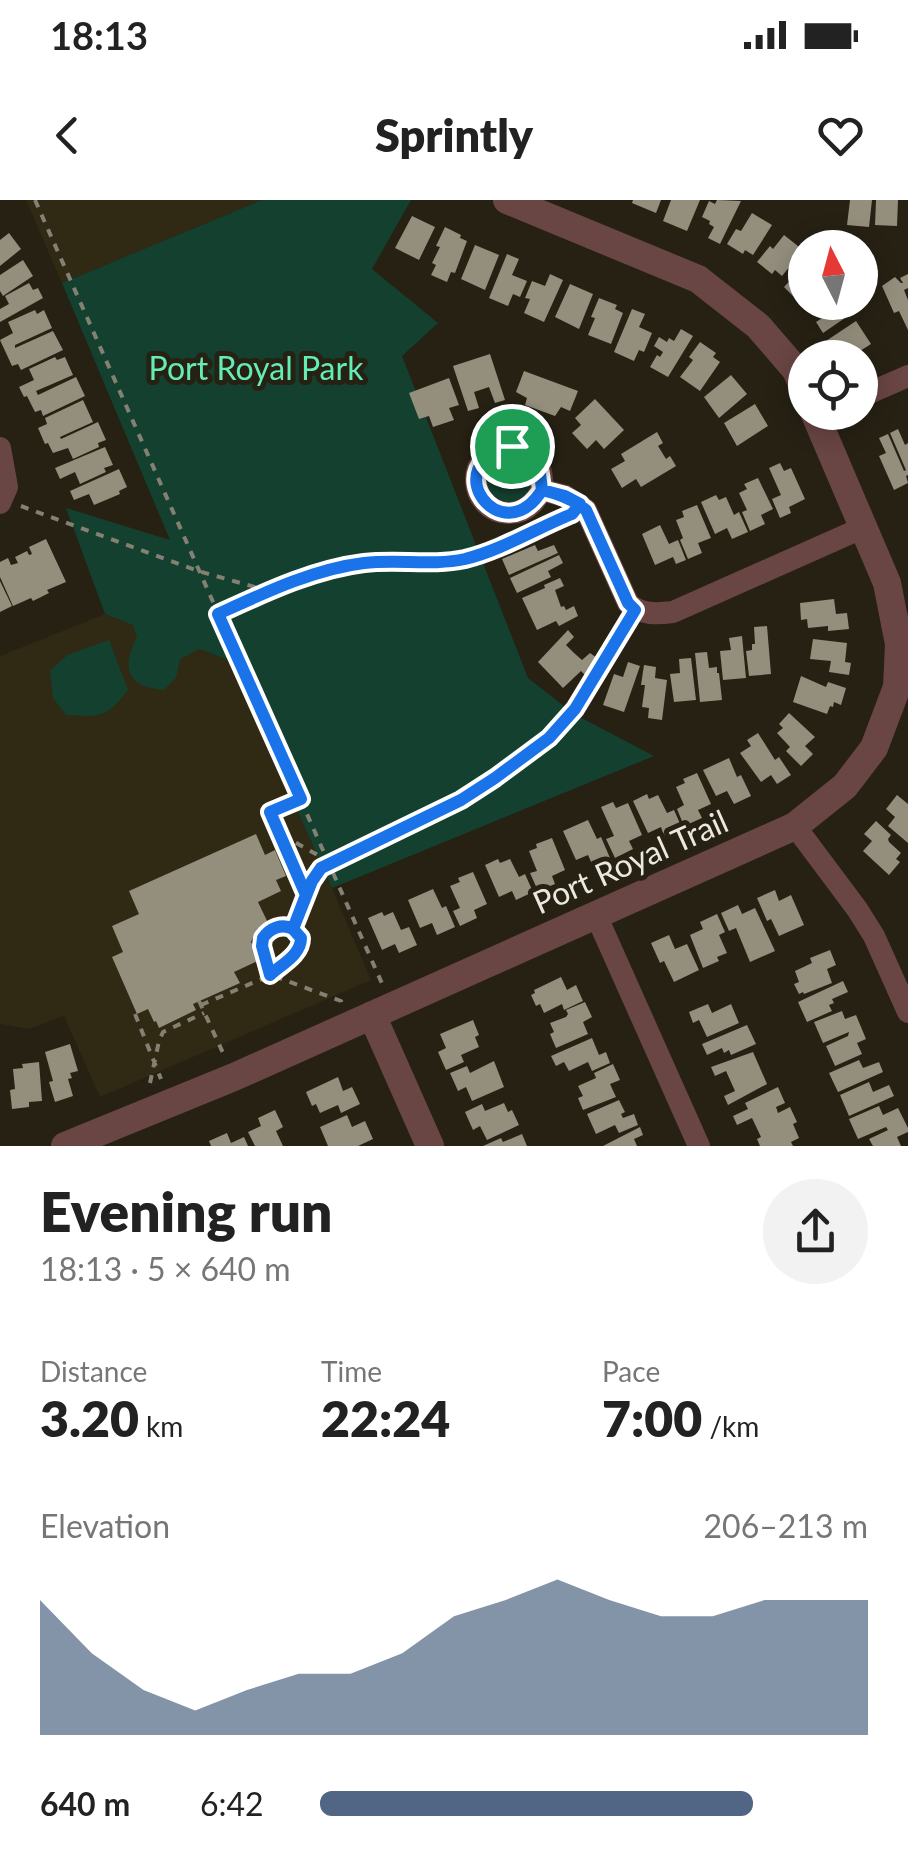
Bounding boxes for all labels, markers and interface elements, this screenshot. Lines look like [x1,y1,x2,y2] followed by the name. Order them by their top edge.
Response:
[50,12,148,58] text: 18:13
[40,108,95,163] icon: back
[375,108,533,162] text: Sprintly
[813,108,868,163] icon: heart
[788,230,878,320] north arrow
[788,230,878,430] map controls
[788,340,878,430] button: locate
[149,348,364,387] park label: Port Royal Park
[470,404,555,489] pin
[485,419,540,474] icon: arrive
[526,801,734,921] street label: Port Royal Trail
[40,1178,332,1244] text: Evening run
[763,1179,868,1284] button: share
[40,1249,291,1288] text: 18:13 · 5 × 640 m
[40,1354,147,1388] text: Distance
[321,1354,382,1388] text: Time
[602,1354,660,1388] text: Pace
[40,1388,139,1448] text: 3.20
[321,1388,450,1448] text: 22:24
[602,1388,702,1448] text: 7:00
[139,1409,183,1443] text: km
[702,1409,759,1443] text: /km
[40,1506,170,1545] text: Elevation
[704,1506,868,1545] text: 206–213 m
[40,1784,130,1823] text: 640 m
[200,1784,264,1823] text: 6:42

